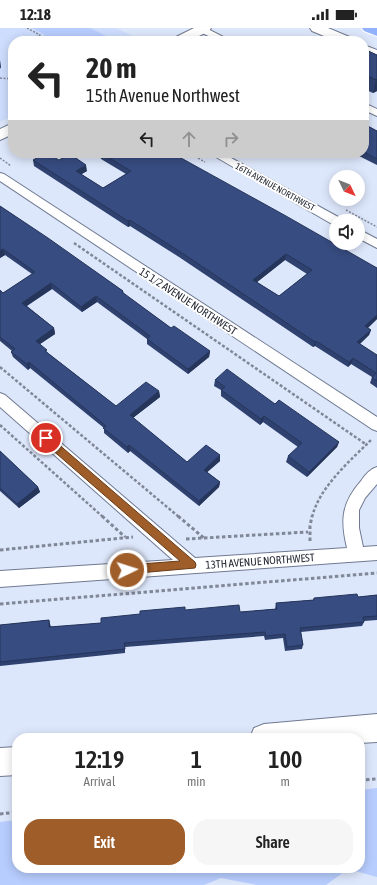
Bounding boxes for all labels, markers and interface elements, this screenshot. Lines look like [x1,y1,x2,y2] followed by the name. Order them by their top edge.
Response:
[20,6,51,23] text: 12:18
[20,52,72,104] icon: left
[86,52,136,84] text: 20 m
[86,85,240,106] text: 15th Avenue Northwest
[136,128,158,150] icon: left
[178,128,200,150] icon: ahead
[220,128,242,150] icon: right
[233,161,317,213] street label: 16TH AVENUE NORTHWEST
[329,170,365,206] north arrow
[329,170,365,250] map controls
[329,214,365,250] button: sound
[137,265,239,337] street label: 15 1/2 AVENUE NORTHWEST
[29,421,63,455] pin
[35,427,57,449] icon: arrive
[106,549,148,591] position arrow
[205,551,315,571] street label: 13TH AVENUE NORTHWEST
[75,746,124,773] text: 12:19
[191,746,202,773] text: 1
[268,746,302,773] text: 100
[84,774,115,789] text: Arrival
[187,774,206,789] text: min
[281,774,290,789] text: m
[24,819,185,865] button: Exit
[193,819,353,865] button: Share

